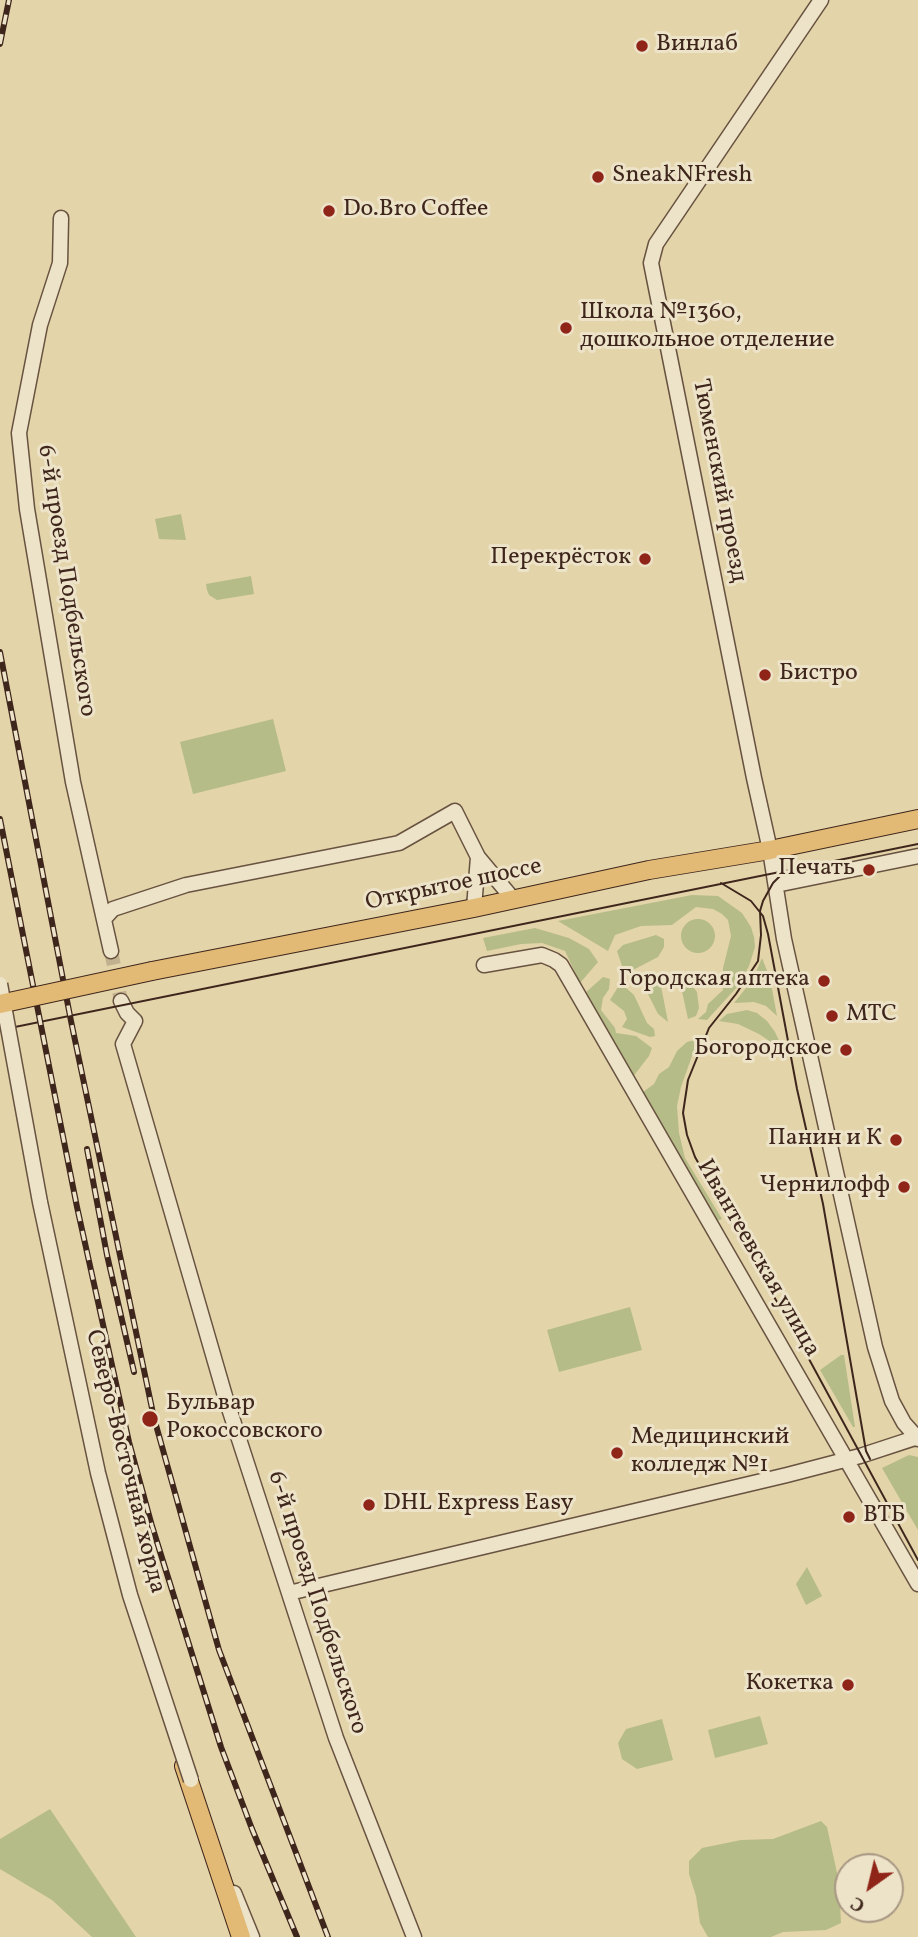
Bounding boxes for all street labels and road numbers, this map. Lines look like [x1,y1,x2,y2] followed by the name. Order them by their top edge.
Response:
[684,377,752,585] street label: Тюменский проезд
[29,443,101,719] street label: 6-й проезд Подбельского
[363,853,545,919] street label: Открытое шоссе
[689,1155,825,1363] street label: Ивантеевская улица
[77,1327,171,1597] street label: Северо-Восточная хорда
[260,1468,372,1738] street label: 6-й проезд Подбельского

